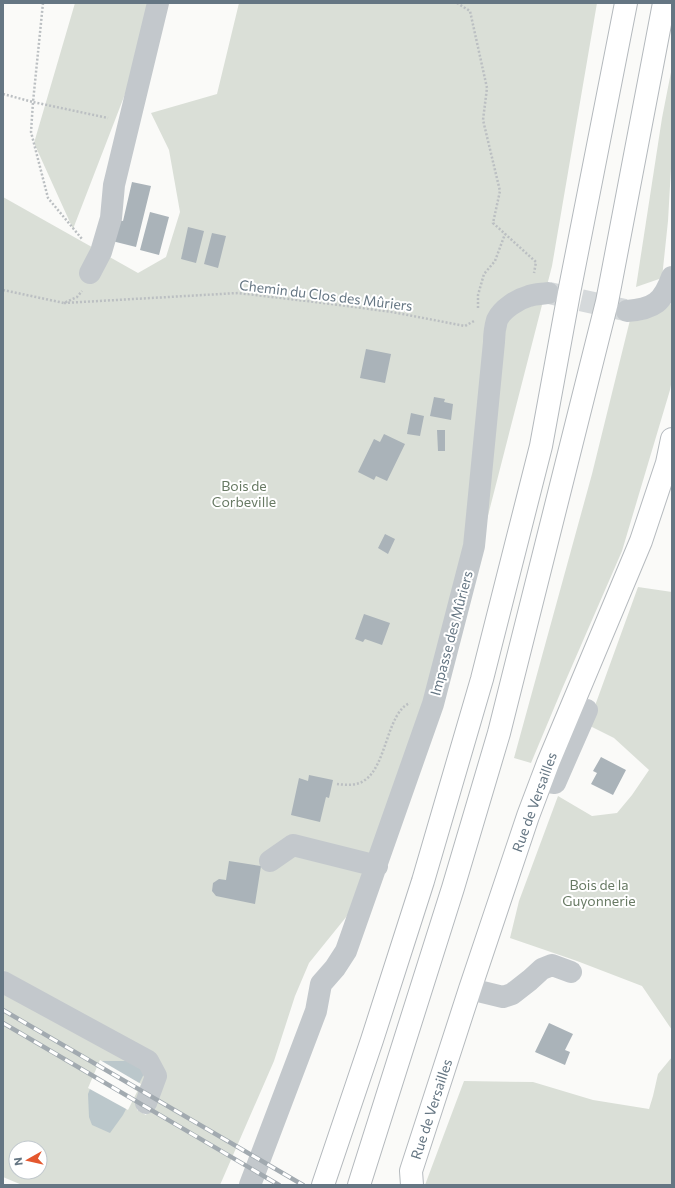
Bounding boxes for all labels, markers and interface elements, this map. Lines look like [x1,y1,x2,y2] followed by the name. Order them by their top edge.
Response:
[238,276,414,314] street label: Chemin du Clos des Mûriers
[212,477,276,510] park label: Bois de Corbeville
[426,569,476,697] street label: Impasse des Mûriers
[508,750,560,854] street label: Rue de Versailles
[562,876,636,909] park label: Bois de la Guyonnerie
[407,1057,455,1161] street label: Rue de Versailles
[8,1140,48,1180] north arrow
[11,1156,25,1166] text: N

